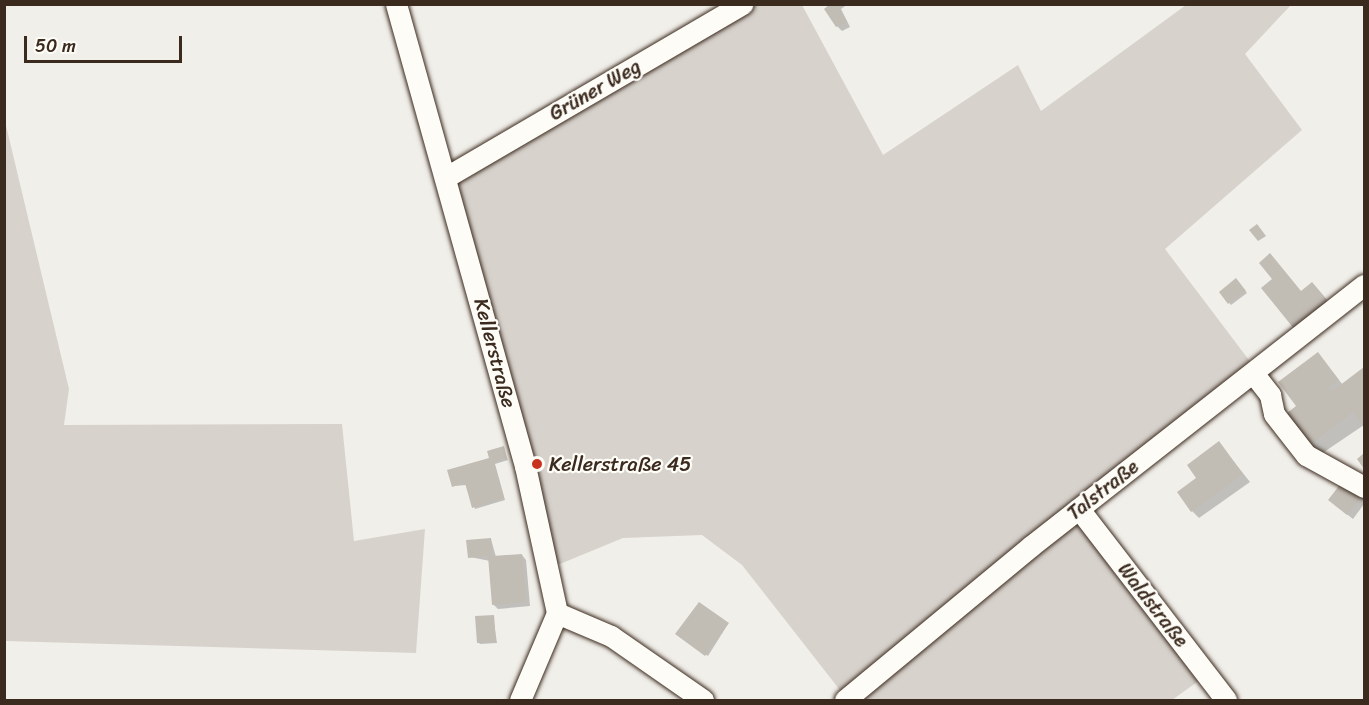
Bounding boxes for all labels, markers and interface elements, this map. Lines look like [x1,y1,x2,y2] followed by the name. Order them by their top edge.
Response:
[27,24,184,62] scale bar
[35,30,76,62] text: 50 m
[545,54,645,126] street label: Grüner Weg
[469,296,521,410] street label: Kellerstraße
[549,452,691,476] place label: Kellerstraße 45
[1063,455,1143,525] street label: Talstraße
[530,457,544,471] marker: Kellerstraße 45
[1113,558,1193,652] street label: Waldstraße

